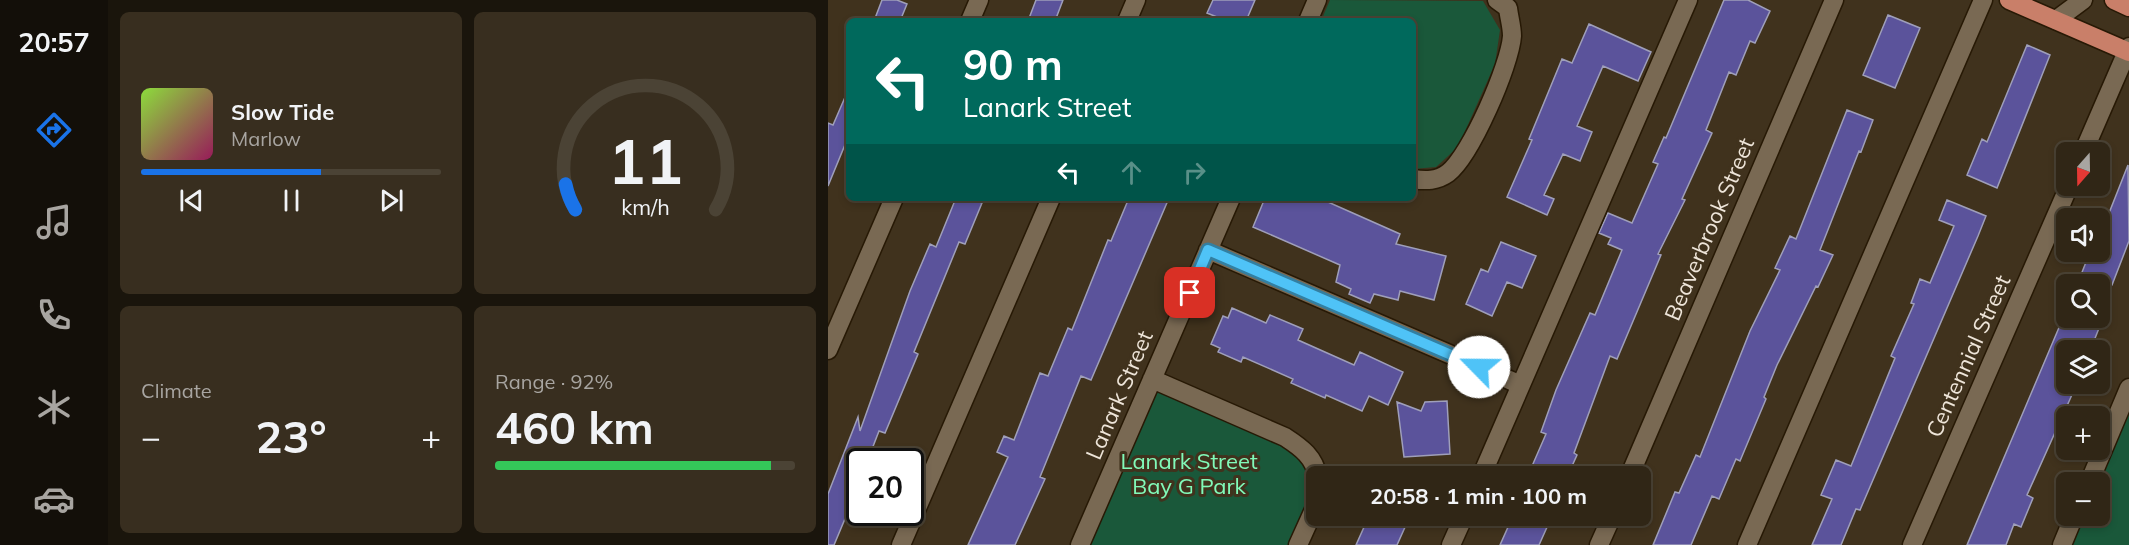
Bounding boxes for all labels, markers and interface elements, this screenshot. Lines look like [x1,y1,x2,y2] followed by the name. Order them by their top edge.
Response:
[18,25,90,59] text: 20:57
[963,38,1063,91] text: 90 m
[864,42,942,120] icon: left
[963,90,1131,124] text: Lanark Street
[231,98,334,126] text: Slow Tide
[33,109,75,151] icon: directions
[608,121,682,200] text: 11
[231,126,301,151] text: Marlow
[1658,133,1760,324] street label: Beaverbrook Street
[2056,142,2110,196] north arrow
[2056,142,2110,526] map controls
[1052,156,1085,189] icon: left
[1115,156,1148,189] icon: ahead
[1178,156,1211,189] icon: right
[175,184,208,217] icon: previous
[275,184,308,217] icon: pause
[375,184,408,217] icon: next
[621,193,669,220] text: km/h
[33,201,75,243] icon: music
[2056,208,2110,262] button: sound
[1164,267,1215,318] pin
[1920,270,2016,442] street label: Centennial Street
[2056,274,2110,328] button: search
[1173,276,1206,309] icon: arrive
[33,294,75,336] icon: phone
[1079,326,1159,464] street label: Lanark Street
[1447,335,1511,399] position arrow
[2056,340,2110,394] button: layers
[495,369,613,394] text: Range · 92%
[141,378,212,403] text: Climate
[33,386,75,428] icon: climate
[495,399,654,455] text: 460 km
[2056,406,2110,460] button: +
[255,408,327,464] text: 23°
[141,416,161,457] text: −
[421,416,441,457] text: +
[1120,447,1258,500] park label: Lanark Street Bay G Park
[846,448,924,526] speed limit sign: 20
[2056,472,2110,526] button: −
[33,478,75,520] icon: car
[1370,482,1587,510] text: 20:58 · 1 min · 100 m

